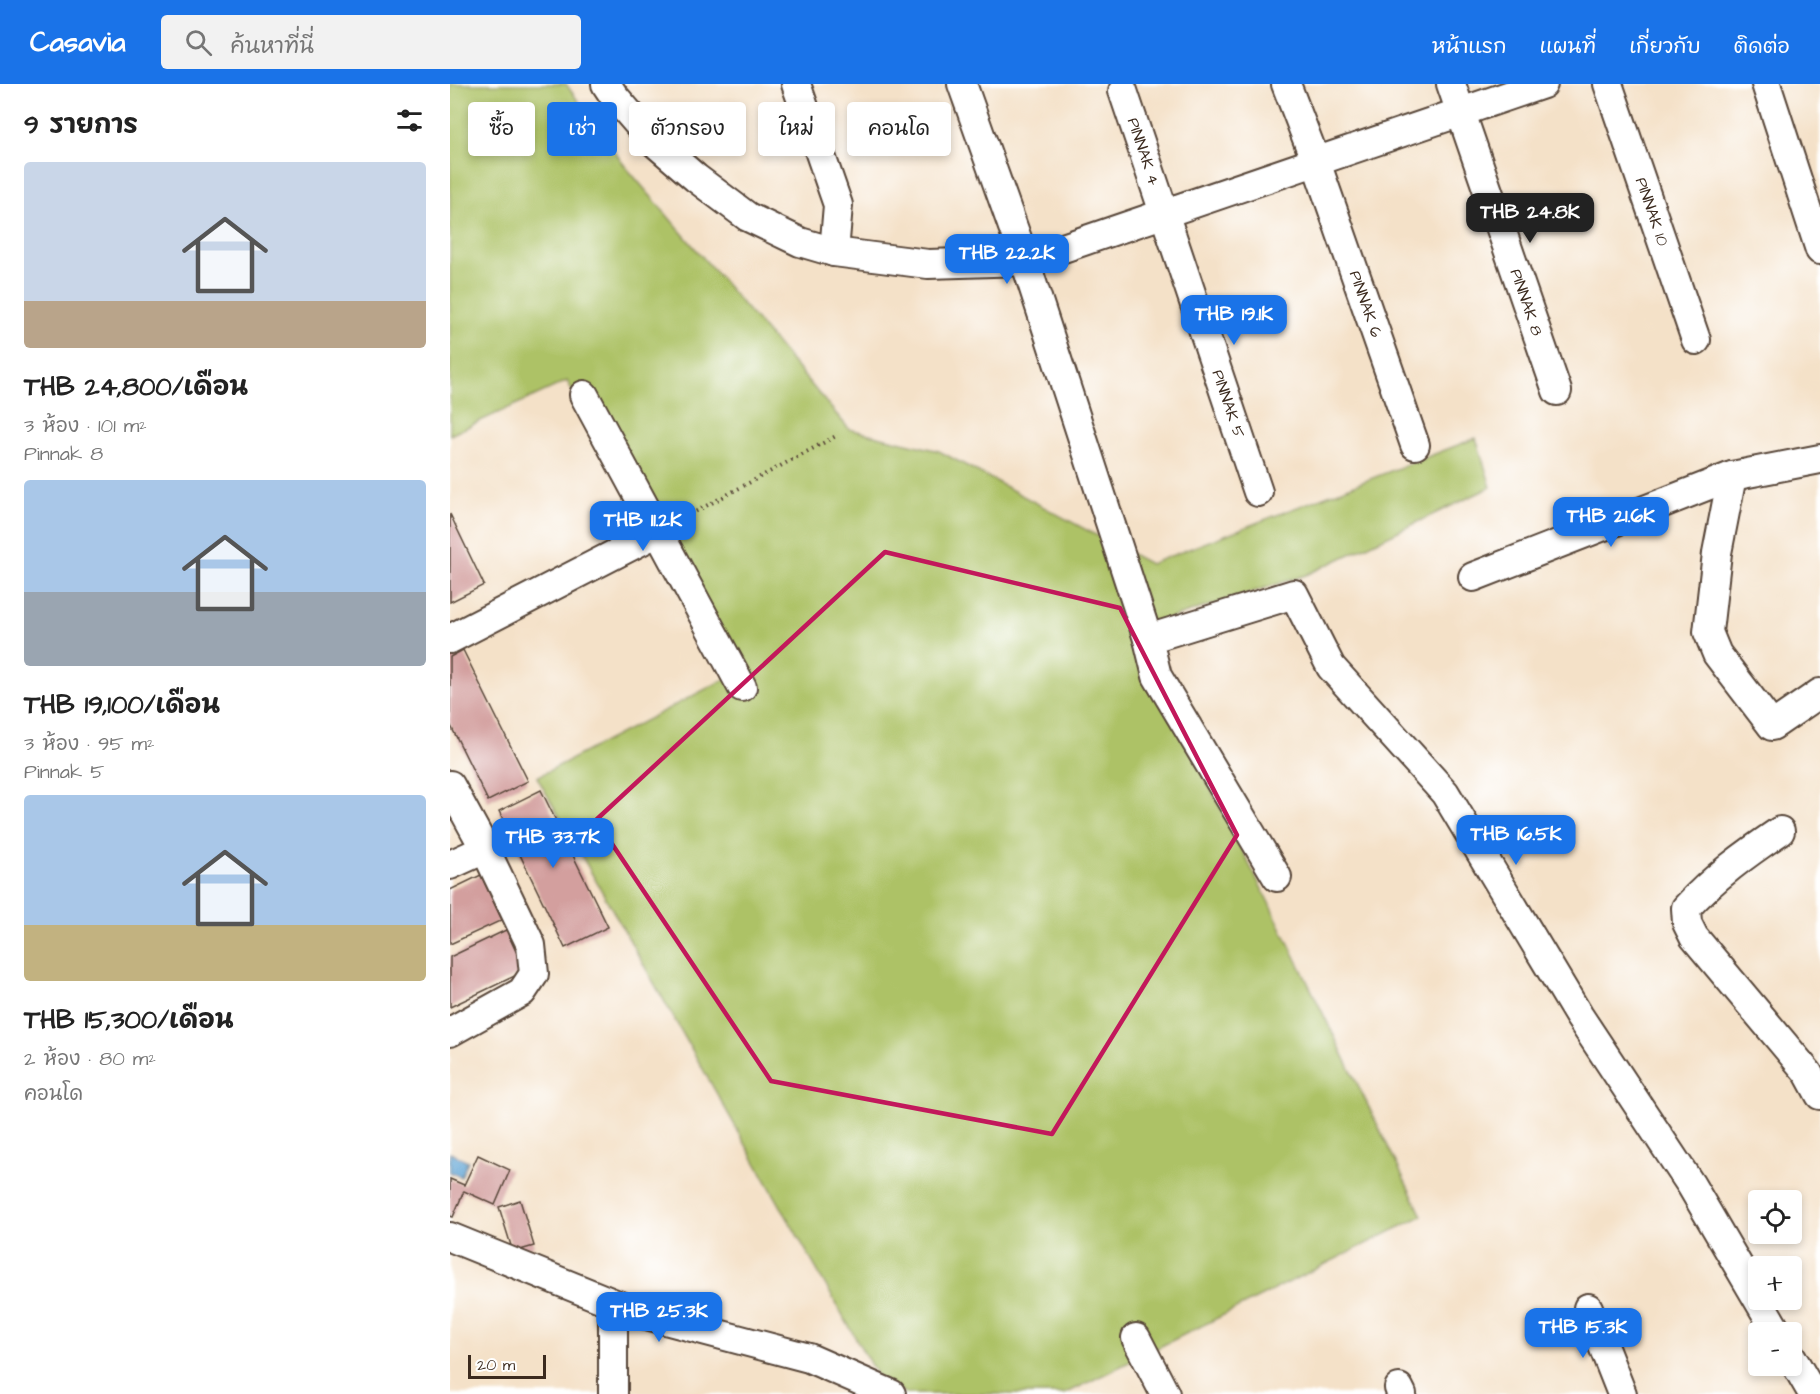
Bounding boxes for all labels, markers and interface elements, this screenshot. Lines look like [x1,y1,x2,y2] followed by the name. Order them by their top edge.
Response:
[161,15,581,69] search box
[30,23,125,62] text: Casavia
[182,26,215,59] icon: search
[230,31,314,62] text: ค้นหาที่นี่
[1432,32,1507,61] text: หน้าแรก
[1540,32,1596,61] text: แผนที่
[1629,32,1701,61] text: เกี่ยวกับ
[1734,32,1790,61] text: ติดต่อ
[468,102,535,156] chip: ซื้อ
[547,102,617,156] chip: เช่า
[629,102,746,156] chip: ตัวกรอง
[758,102,835,156] chip: ใหม่
[847,102,951,156] chip: คอนโด
[393,104,426,137] icon: filters
[24,107,138,143] text: 9 รายการ
[1122,115,1165,188] street label: PINNAK 4
[1630,174,1674,249] street label: PINNAK 10
[1461,193,1599,244] pin: THB 24.8K
[1480,198,1580,226] text: THB 24.8K
[171,201,279,309] icon: home
[938,234,1076,285] pin: THB 22.2K
[959,239,1055,267] text: THB 22.2K
[1505,266,1548,339] street label: PINNAK 8
[1344,268,1387,340] street label: PINNAK 6
[1165,295,1303,346] pin: THB 19.1K
[1195,300,1273,328] text: THB 19.1K
[1207,367,1250,441] street label: PINNAK 5
[24,369,248,405] text: THB 24,800/เดือน
[24,412,147,440] text: 3 ห้อง · 101 m²
[24,440,103,468] text: Pinnak 8
[1542,497,1680,548] pin: THB 21.6K
[574,501,712,552] pin: THB 11.2K
[1567,502,1655,530] text: THB 21.6K
[604,506,682,534] text: THB 11.2K
[171,519,279,627] icon: home
[24,687,220,723] text: THB 19,100/เดือน
[24,730,155,758] text: 3 ห้อง · 95 m²
[24,758,104,786] text: Pinnak 5
[1447,815,1585,866] pin: THB 16.5K
[484,818,622,869] pin: THB 33.7K
[1471,820,1561,848] text: THB 16.5K
[506,823,600,851] text: THB 33.7K
[171,834,279,942] icon: home
[24,1002,234,1038] text: THB 15,300/เดือน
[24,1045,156,1073] text: 2 ห้อง · 80 m²
[24,1080,83,1108] text: คอนโด
[1748,1190,1802,1376] map controls
[1748,1190,1802,1244] button: locate
[1748,1256,1802,1310] button: +
[590,1292,728,1343] pin: THB 25.3K
[610,1297,708,1325] text: THB 25.3K
[1514,1308,1652,1359] pin: THB 15.3K
[1539,1313,1627,1341] text: THB 15.3K
[1748,1322,1802,1376] button: −
[468,1352,546,1380] scale bar
[477,1354,515,1376] text: 20 m

